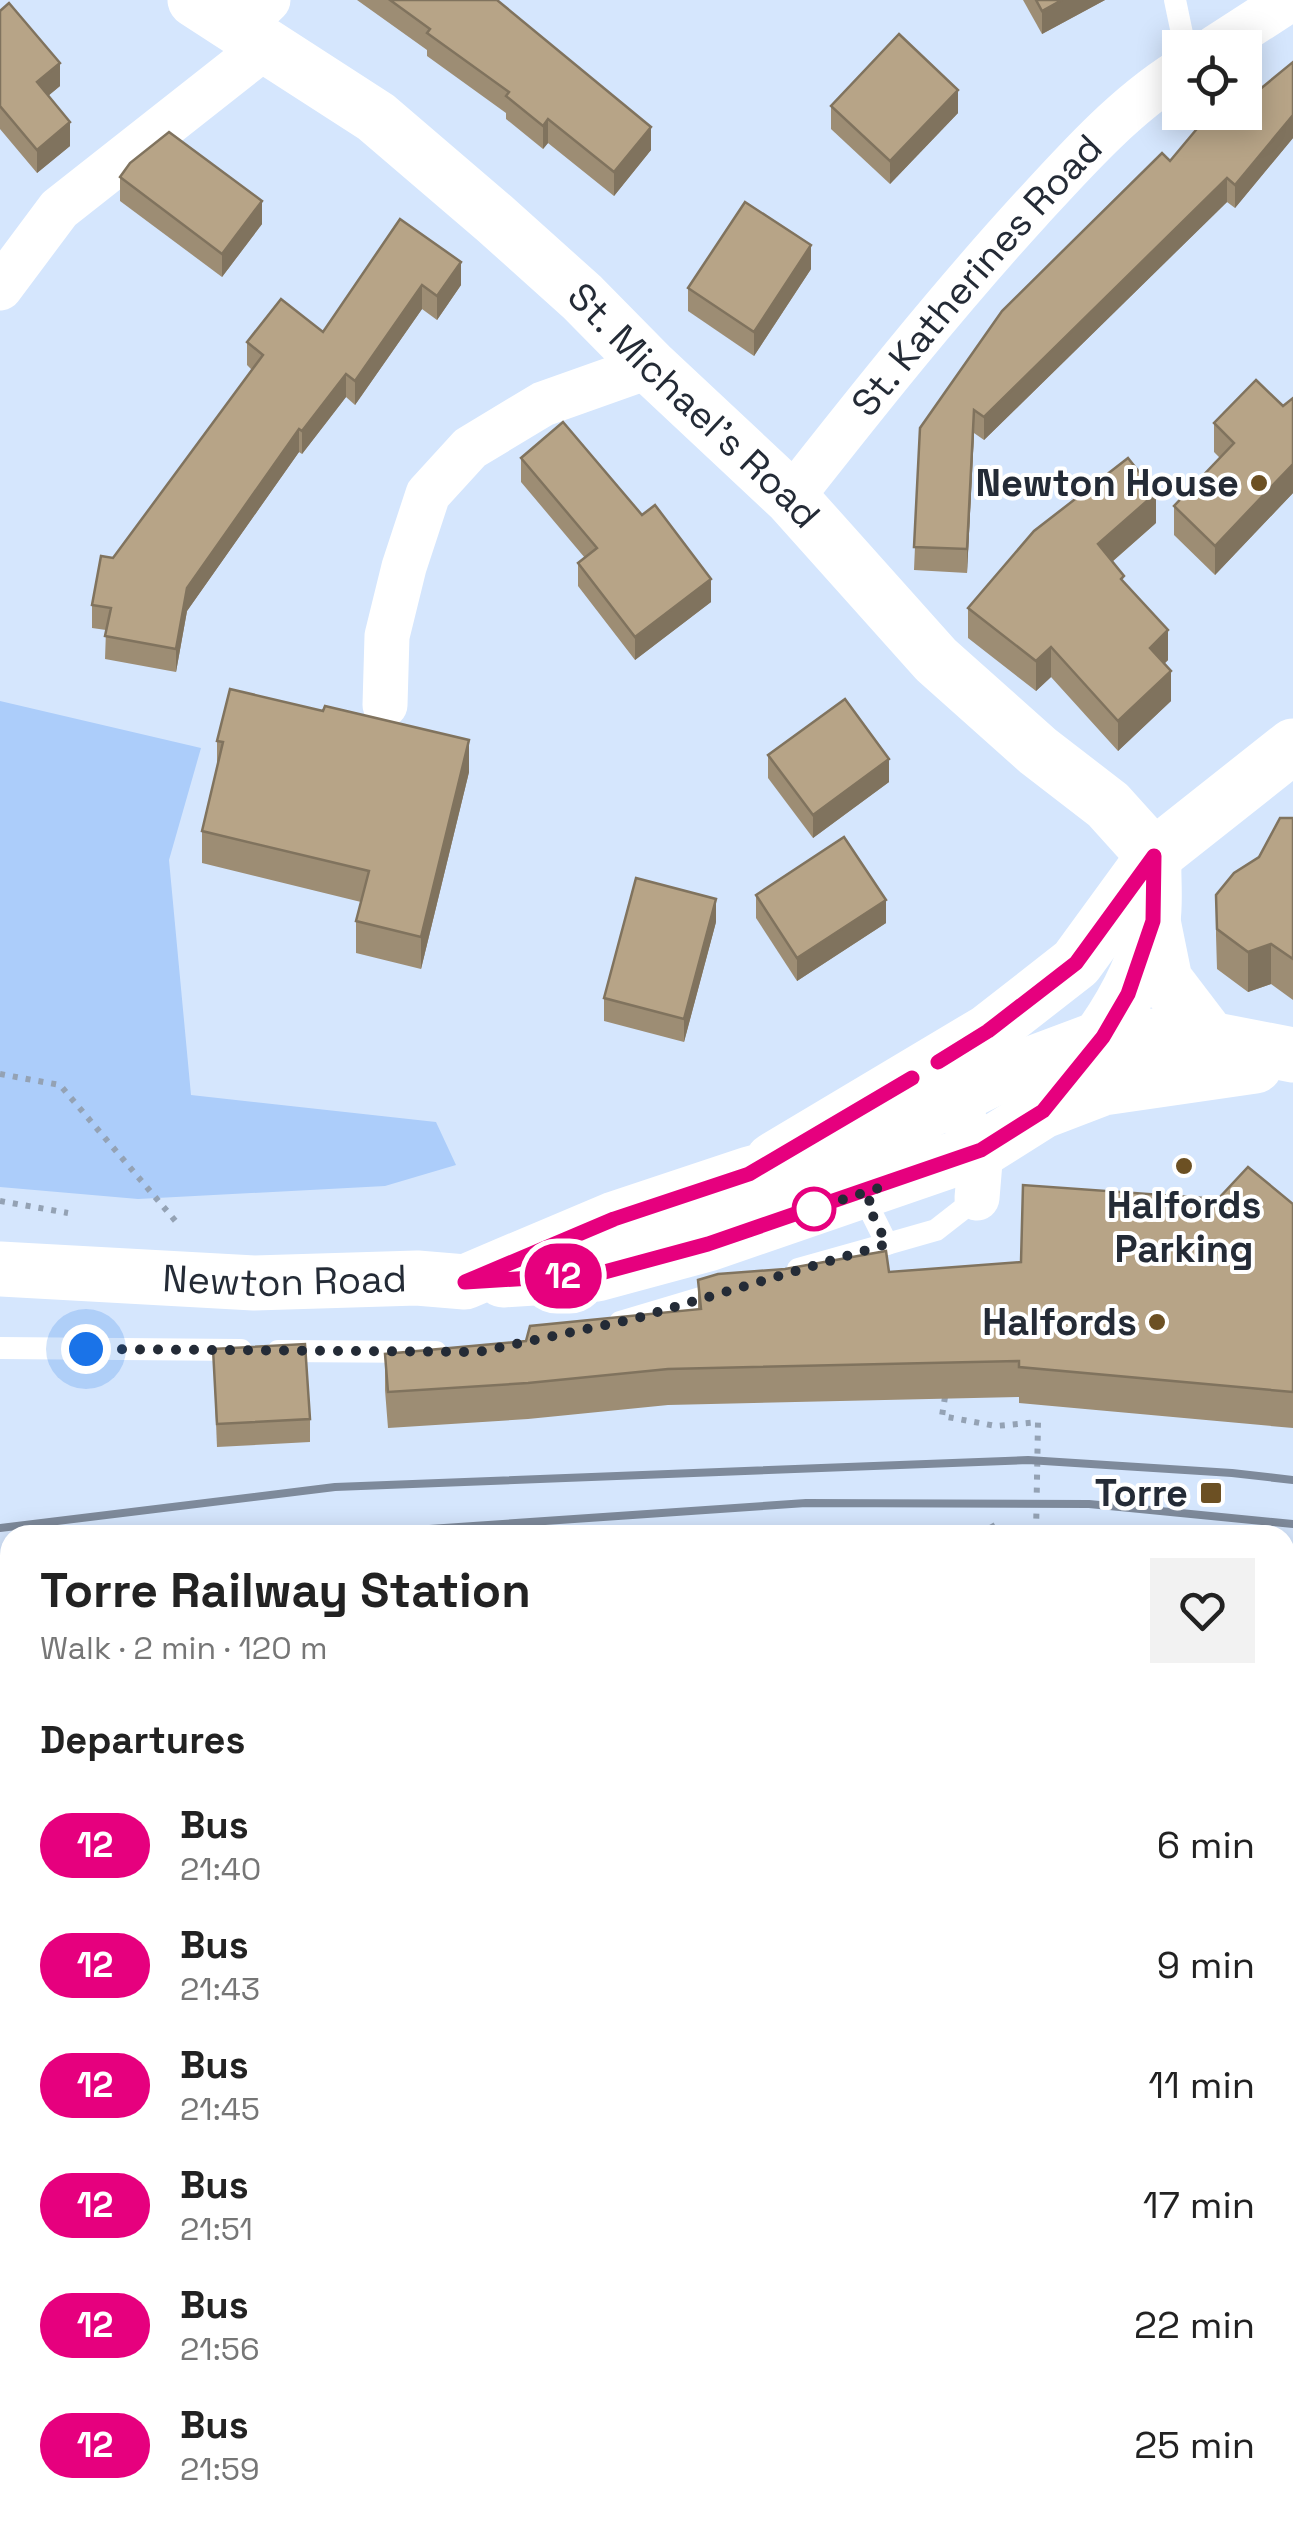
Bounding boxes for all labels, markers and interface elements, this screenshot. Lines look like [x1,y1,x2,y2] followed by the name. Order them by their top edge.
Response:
[1162,30,1262,130] map controls
[1162,30,1262,130] button: locate
[841,124,1112,426] street label: St. Katherines Road
[558,273,830,538] street label: St. Michael's Road
[976,459,1239,507] place label: Newton House
[1248,472,1270,494] marker: Newton House
[1173,1155,1195,1177] marker: Halfords Parking
[1107,1181,1261,1273] place label: Halfords Parking
[793,1188,835,1230] unlabelled marker
[518,1244,608,1308] line badge: 12
[161,1254,408,1307] street label: Newton Road
[545,1254,581,1298] text: 12
[982,1298,1137,1346] place label: Halfords
[1146,1311,1168,1333] marker: Halfords
[61,1324,111,1374] your location
[1095,1469,1188,1517] place label: Torre
[1198,1480,1224,1506] marker: Torre
[1150,1558,1255,1663] button: heart
[40,1560,531,1621] text: Torre Railway Station
[40,1628,327,1668] text: Walk · 2 min · 120 m
[40,1716,245,1764] text: Departures
[180,1801,249,1849] text: Bus
[1157,1821,1255,1869] text: 6 min
[77,1823,113,1867] text: 12
[180,1849,261,1889] text: 21:40
[180,1921,249,1969] text: Bus
[1157,1941,1255,1989] text: 9 min
[77,1943,113,1987] text: 12
[180,1969,260,2009] text: 21:43
[180,2041,249,2089] text: Bus
[1148,2061,1255,2109] text: 11 min
[77,2063,113,2107] text: 12
[180,2089,260,2129] text: 21:45
[180,2161,249,2209] text: Bus
[1143,2181,1255,2229] text: 17 min
[77,2183,113,2227] text: 12
[180,2209,253,2249] text: 21:51
[180,2281,249,2329] text: Bus
[1134,2301,1255,2349] text: 22 min
[77,2303,113,2347] text: 12
[180,2329,260,2369] text: 21:56
[180,2401,249,2449] text: Bus
[1134,2421,1255,2469] text: 25 min
[77,2423,113,2467] text: 12
[180,2449,260,2489] text: 21:59

